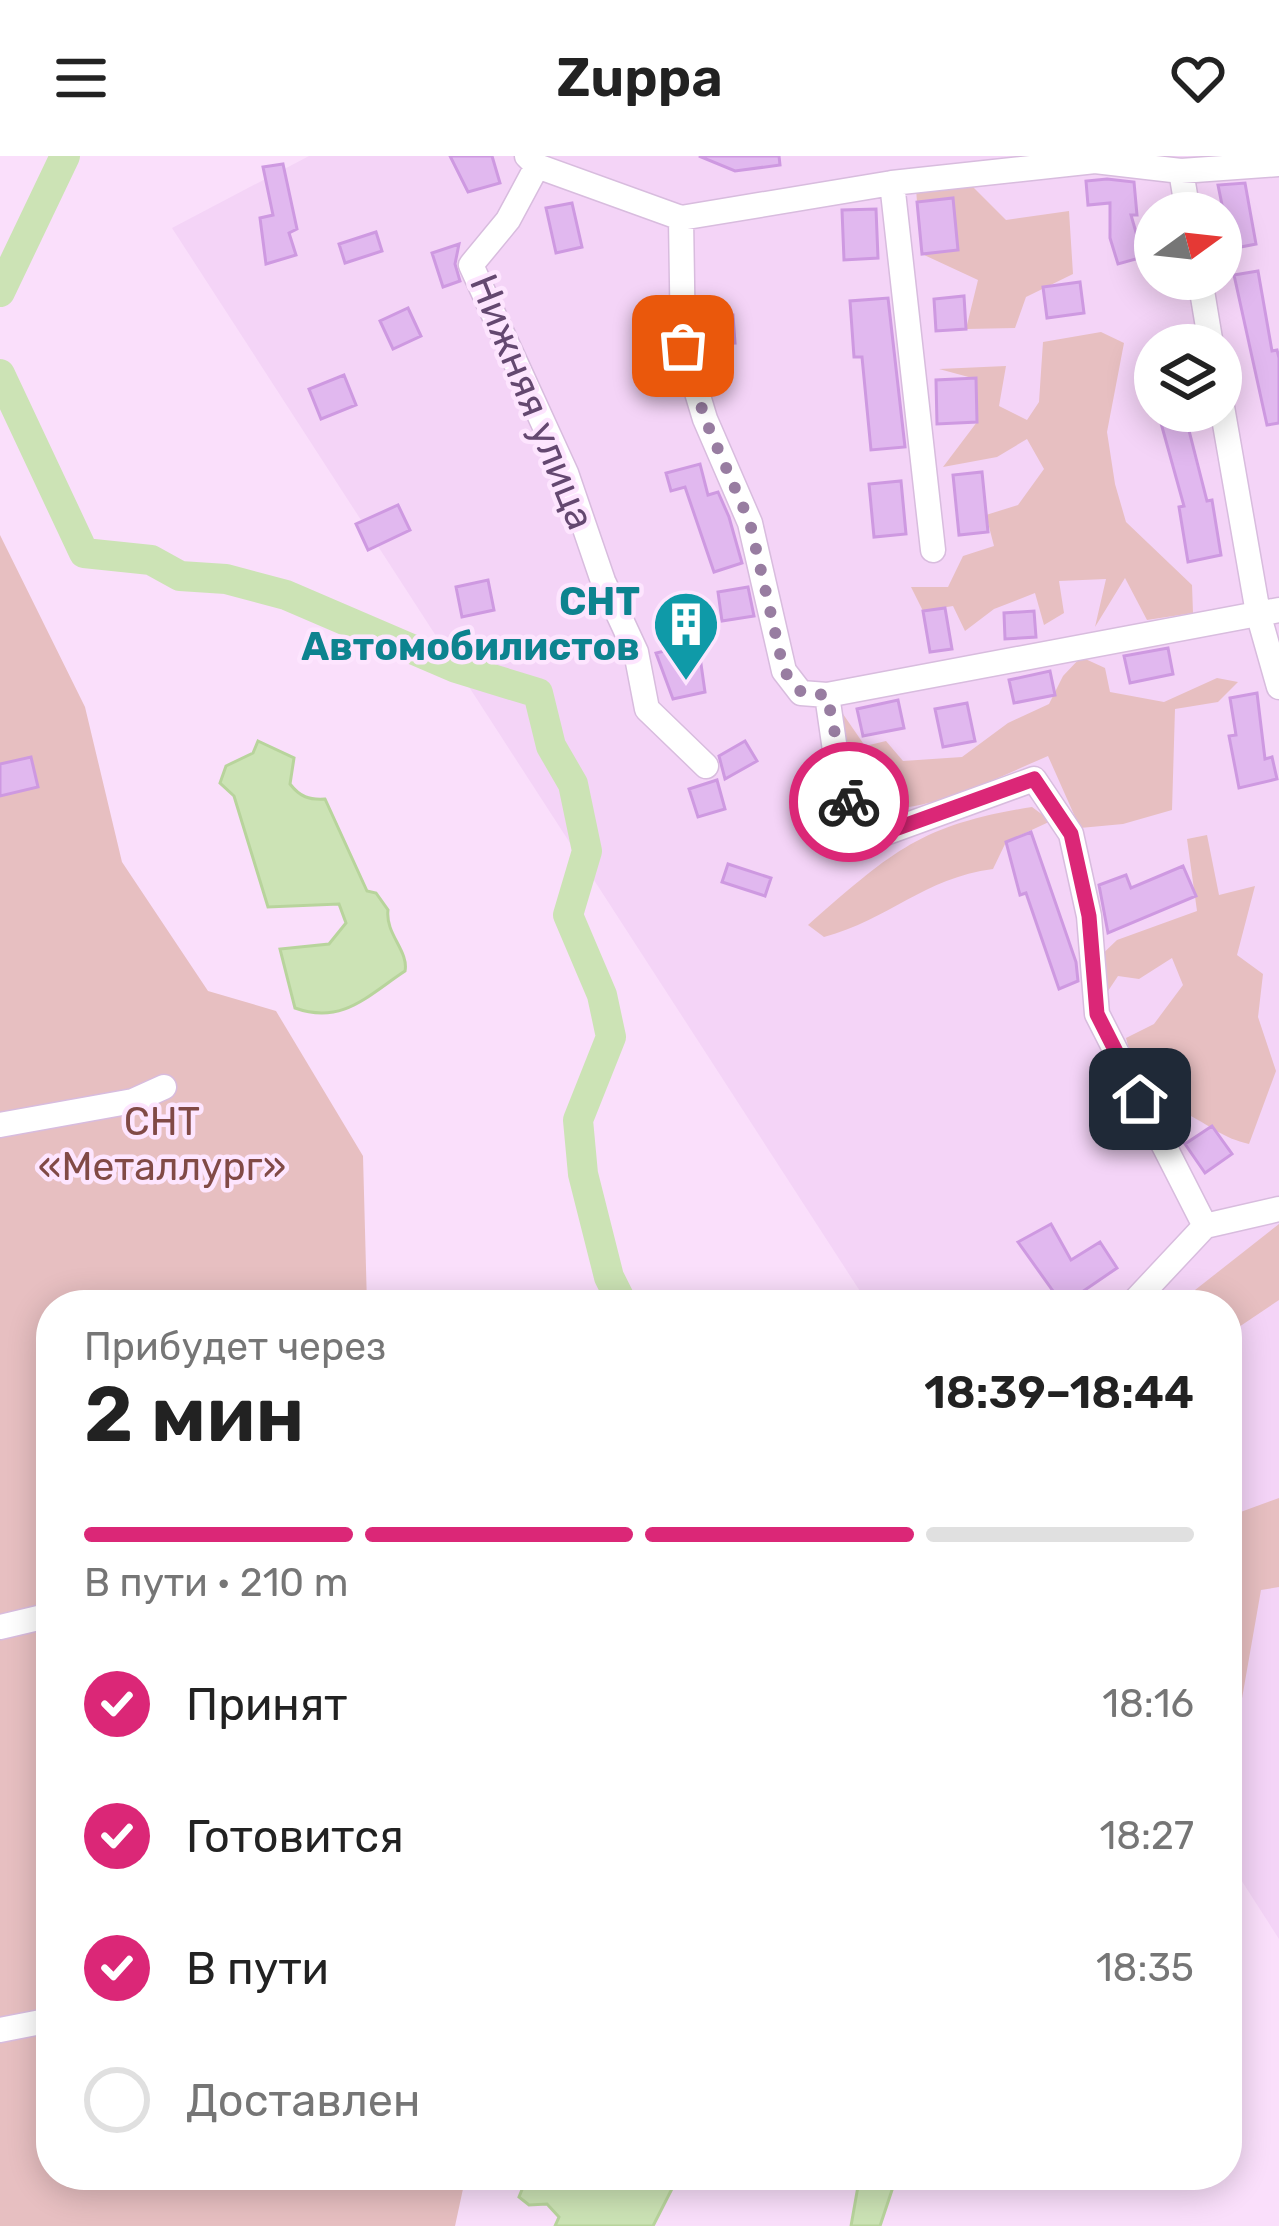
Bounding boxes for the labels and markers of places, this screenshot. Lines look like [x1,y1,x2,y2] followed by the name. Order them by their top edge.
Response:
[632,295,734,397] pin
[301,579,640,670] place label: СНТ Автомобилистов
[651,589,721,683] building icon: СНТ Автомобилистов
[1089,1048,1191,1150] pin

